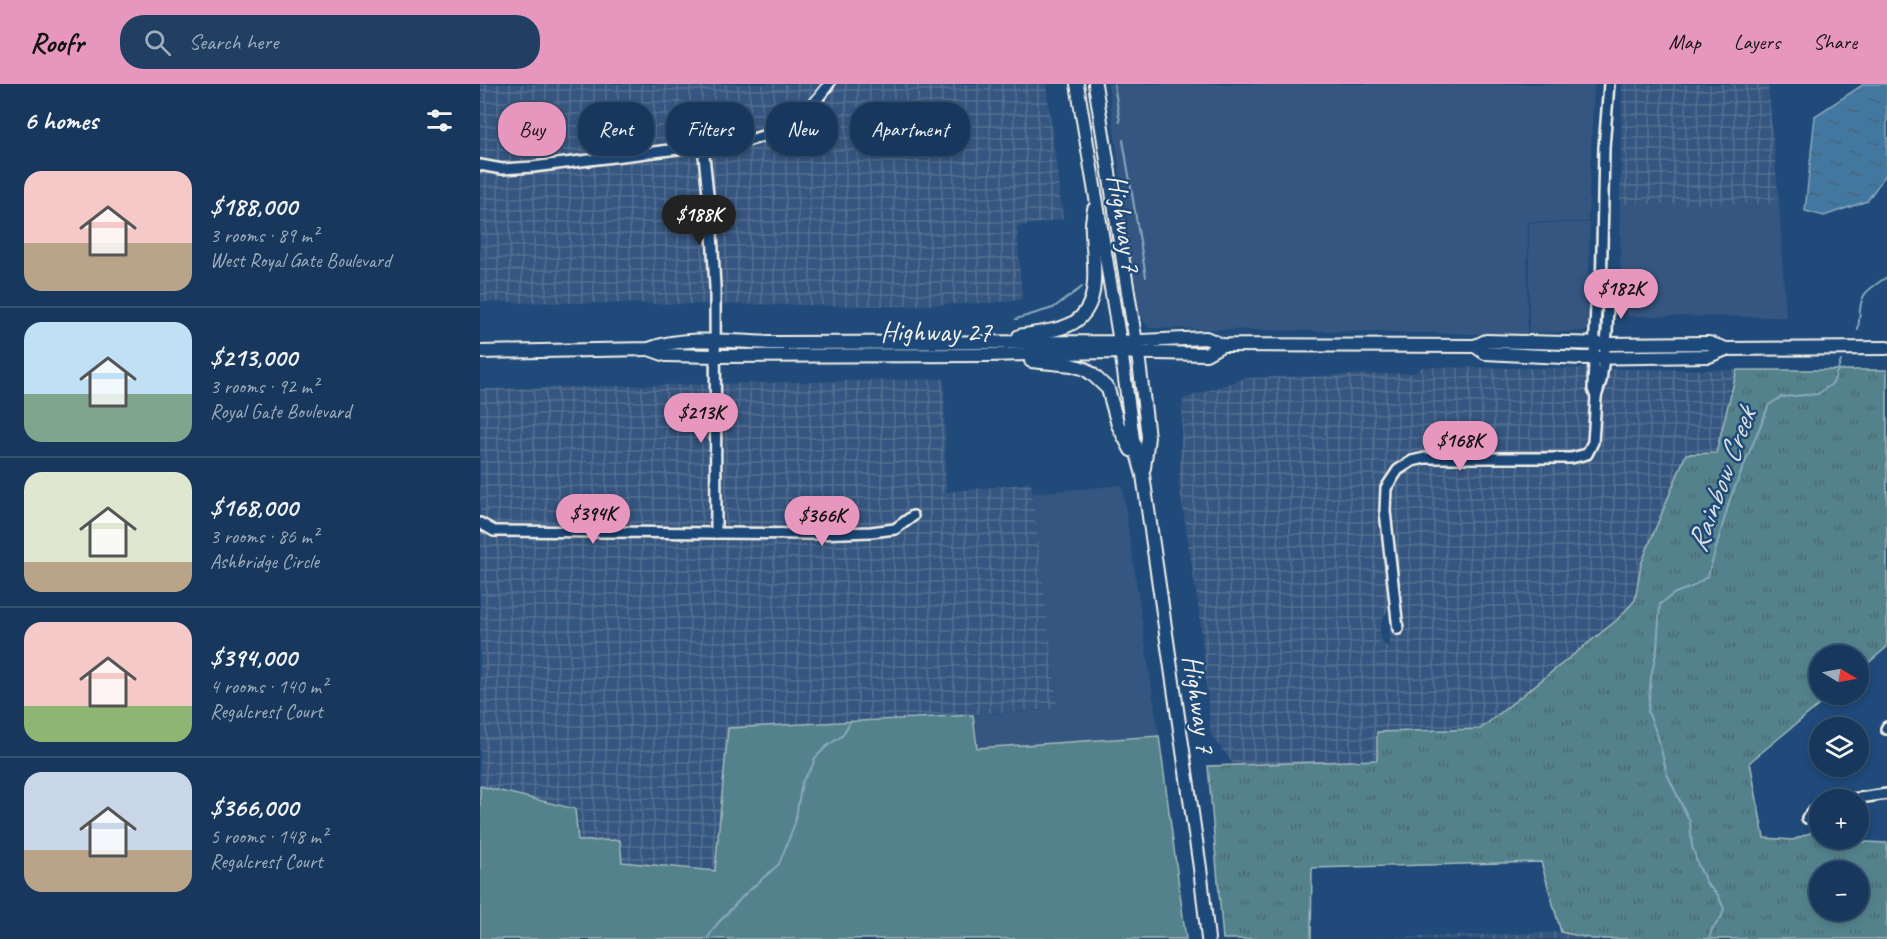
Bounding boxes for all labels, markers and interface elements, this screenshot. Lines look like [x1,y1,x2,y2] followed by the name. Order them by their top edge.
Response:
[120,15,540,69] search box
[30,25,84,60] text: Roofr
[141,26,174,59] icon: search
[189,28,278,56] text: Search here
[1668,29,1701,55] text: Map
[1734,29,1780,55] text: Layers
[1813,29,1857,55] text: Share
[498,102,566,156] chip: Buy
[578,102,654,156] chip: Rent
[666,102,754,156] chip: Filters
[766,102,838,156] chip: New
[850,102,970,156] chip: Apartment
[24,104,98,137] text: 6 homes
[423,104,456,137] icon: filters
[1100,172,1150,276] street label: Highway 7
[210,190,297,223] text: $188,000
[72,195,144,267] icon: home
[657,195,741,246] pin: $188K
[676,202,722,227] text: $188K
[210,223,318,248] text: 3 rooms · 89 m²
[210,248,391,273] text: West Royal Gate Boulevard
[1579,269,1663,320] pin: $182K
[1598,276,1644,301] text: $182K
[880,314,993,349] street label: Highway 27
[210,341,297,374] text: $213,000
[72,346,144,418] icon: home
[210,374,318,399] text: 3 rooms · 92 m²
[659,393,743,444] pin: $213K
[1678,398,1766,557] water label: Rainbow Creek
[210,399,351,424] text: Royal Gate Boulevard
[678,400,724,425] text: $213K
[1418,421,1502,472] pin: $168K
[1437,428,1483,453] text: $168K
[210,491,298,524] text: $168,000
[551,494,635,545] pin: $394K
[72,496,144,568] icon: home
[780,496,864,547] pin: $366K
[570,501,616,526] text: $394K
[799,503,846,528] text: $366K
[210,524,318,549] text: 3 rooms · 86 m²
[210,549,319,574] text: Ashbridge Circle
[210,641,297,674] text: $394,000
[1809,645,1869,705] north arrow
[1809,645,1869,921] map controls
[72,646,144,718] icon: home
[1175,653,1224,757] street label: Highway 7
[210,674,327,699] text: 4 rooms · 140 m²
[210,699,323,724] text: Regalcrest Court
[1809,717,1869,777] button: layers
[1809,789,1869,849] button: +
[210,791,298,824] text: $366,000
[72,796,144,868] icon: home
[210,824,327,849] text: 5 rooms · 148 m²
[210,849,323,874] text: Regalcrest Court
[1809,861,1869,921] button: −

